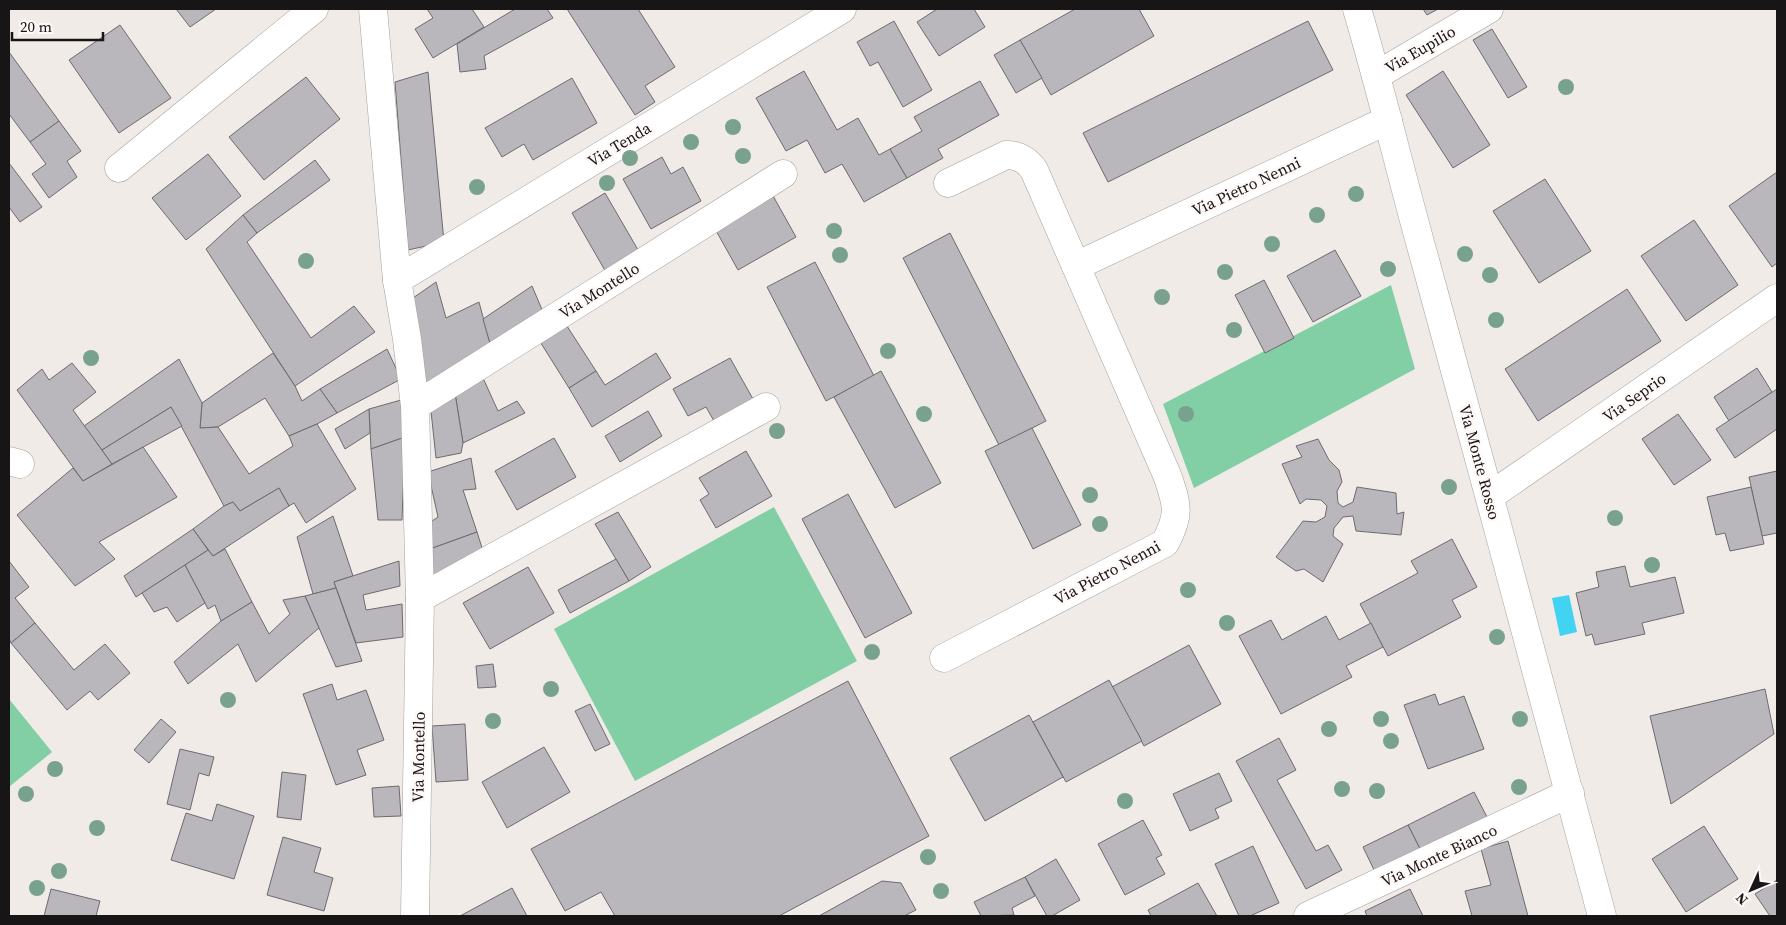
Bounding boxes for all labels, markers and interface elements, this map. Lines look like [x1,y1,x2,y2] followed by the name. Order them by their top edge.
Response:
[12,10,104,42] scale bar
[20,16,52,37] text: 20 m
[1381,20,1459,78] street label: Via Eupilio
[583,116,655,171] street label: Via Tenda
[1188,151,1304,221] street label: Via Pietro Nenni
[555,256,644,323] street label: Via Montello
[1598,367,1670,427] street label: Via Seprio
[1454,402,1506,522] street label: Via Monte Rosso
[1050,535,1164,609] street label: Via Pietro Nenni
[406,711,430,803] street label: Via Montello
[1377,818,1501,892] street label: Via Monte Bianco
[1726,865,1776,915] north arrow
[1731,888,1752,910] text: N

